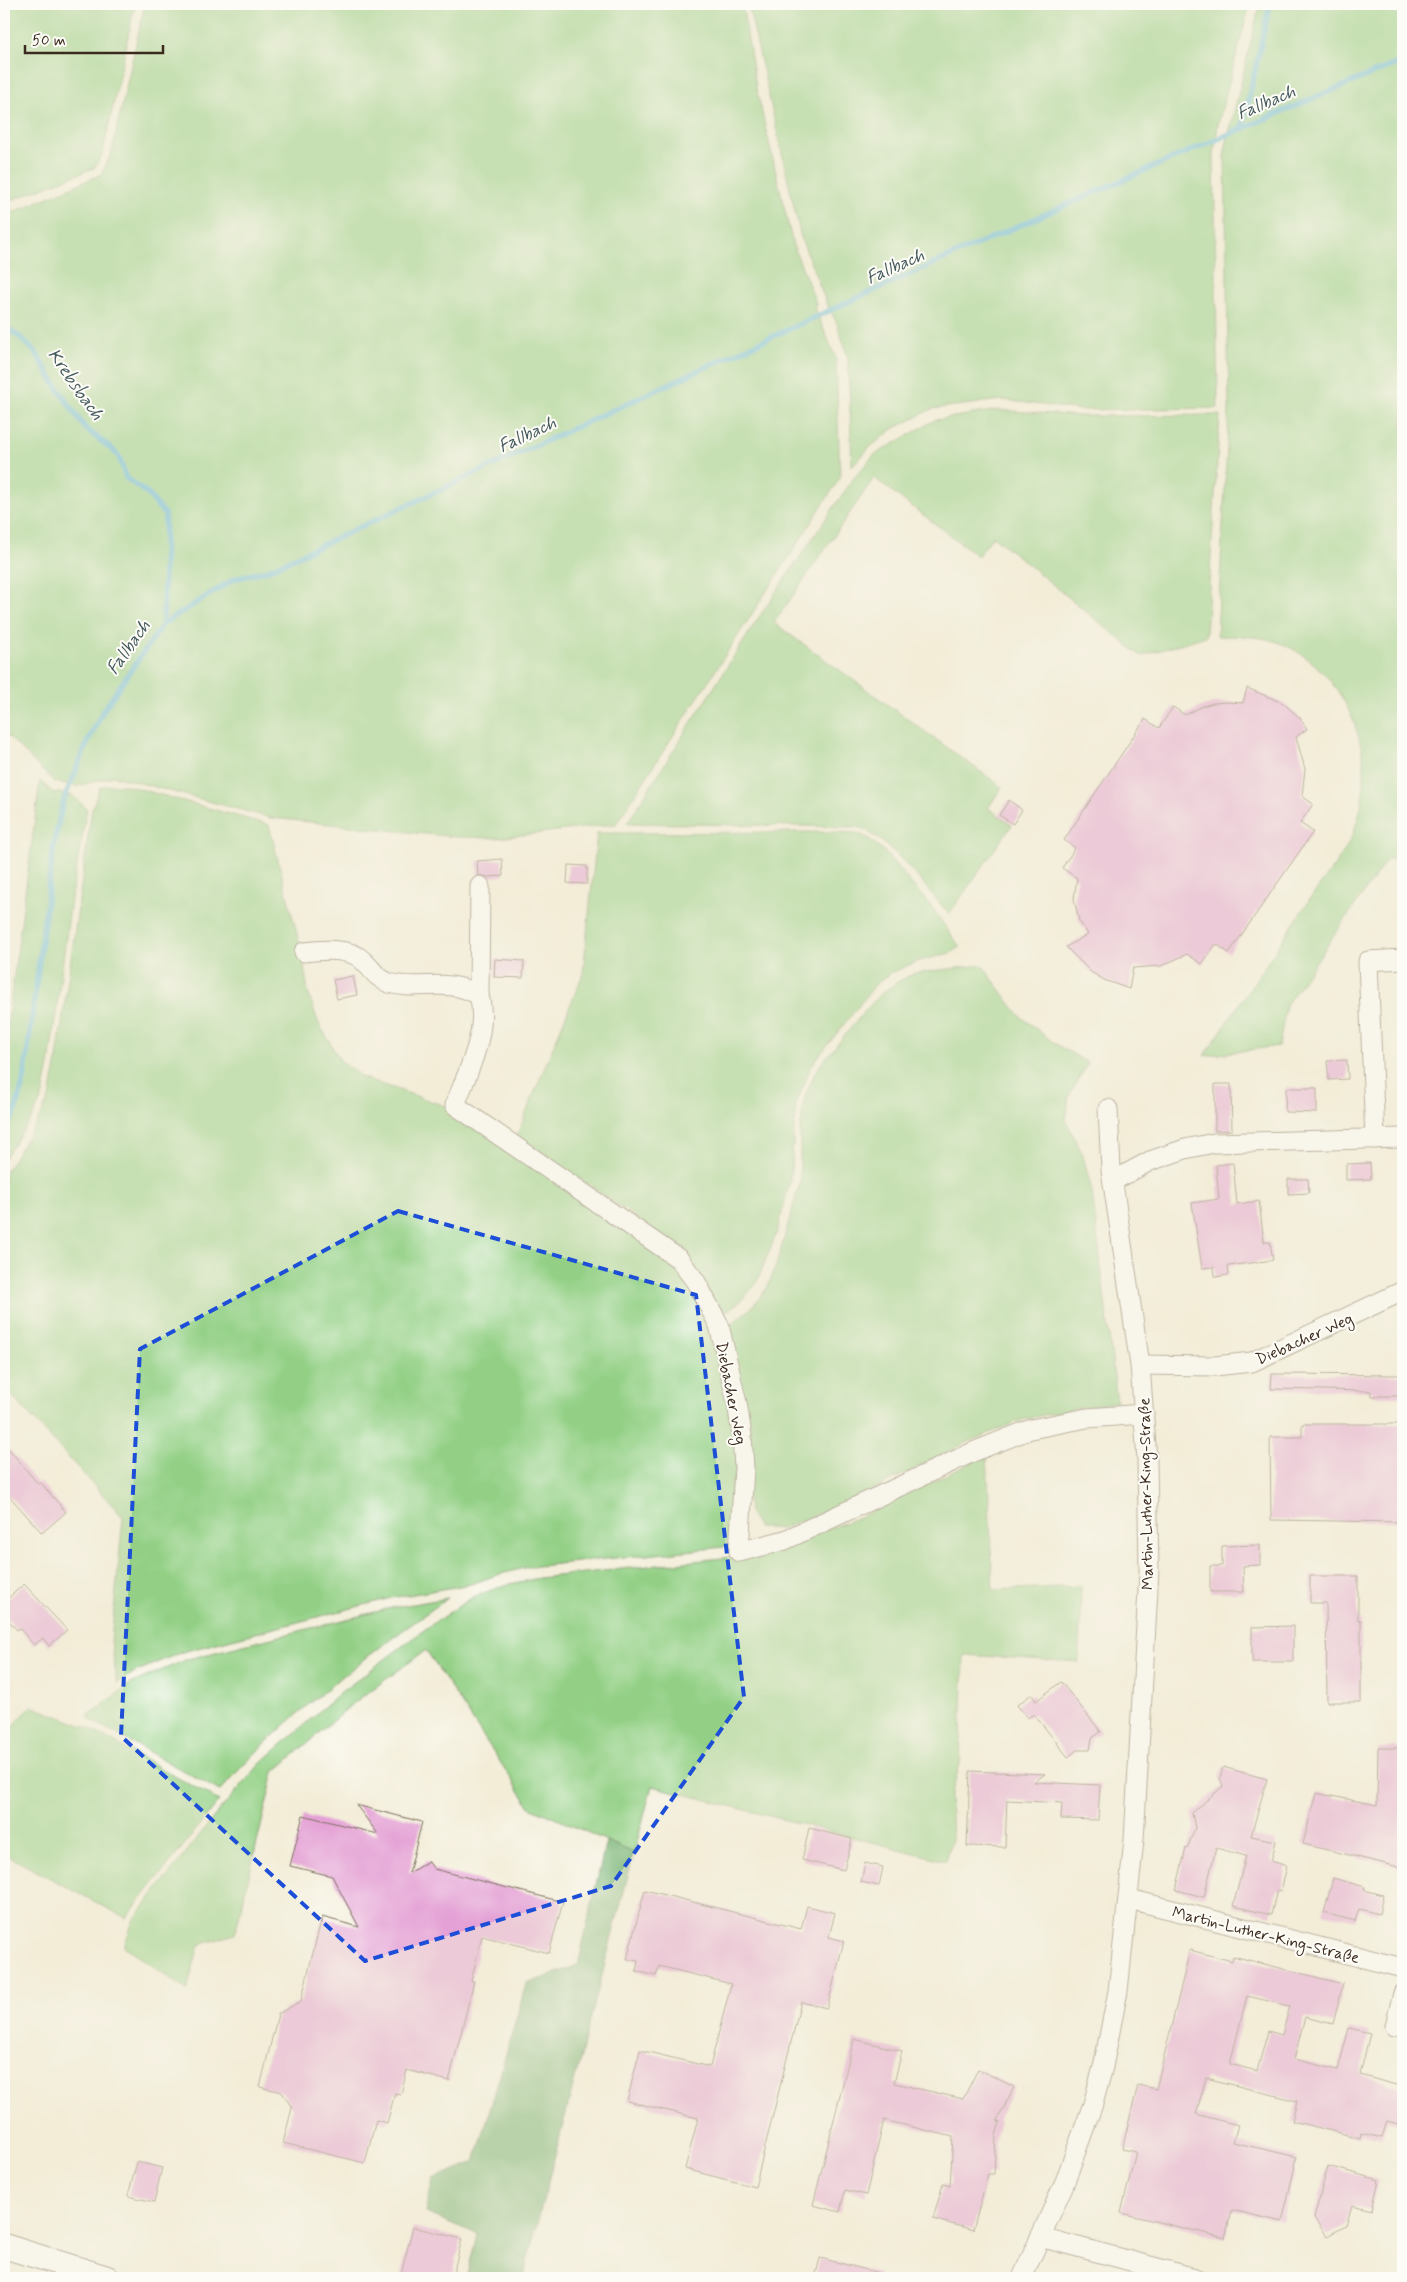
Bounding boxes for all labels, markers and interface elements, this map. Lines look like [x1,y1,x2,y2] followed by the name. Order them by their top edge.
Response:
[25,22,162,54] scale bar
[32,31,66,51] text: 50 m
[1233,80,1300,126] water label: Fallbach
[862,243,929,290] water label: Fallbach
[42,344,109,426] water label: Krebsbach
[495,411,561,459] water label: Fallbach
[101,615,156,680] water label: Fallbach
[1253,1309,1357,1371] street label: Diebacher Weg
[709,1340,751,1447] street label: Diebacher Weg
[1134,1398,1160,1590] street label: Martin-Luther-King-Straße
[1170,1902,1362,1970] street label: Martin-Luther-King-Straße

